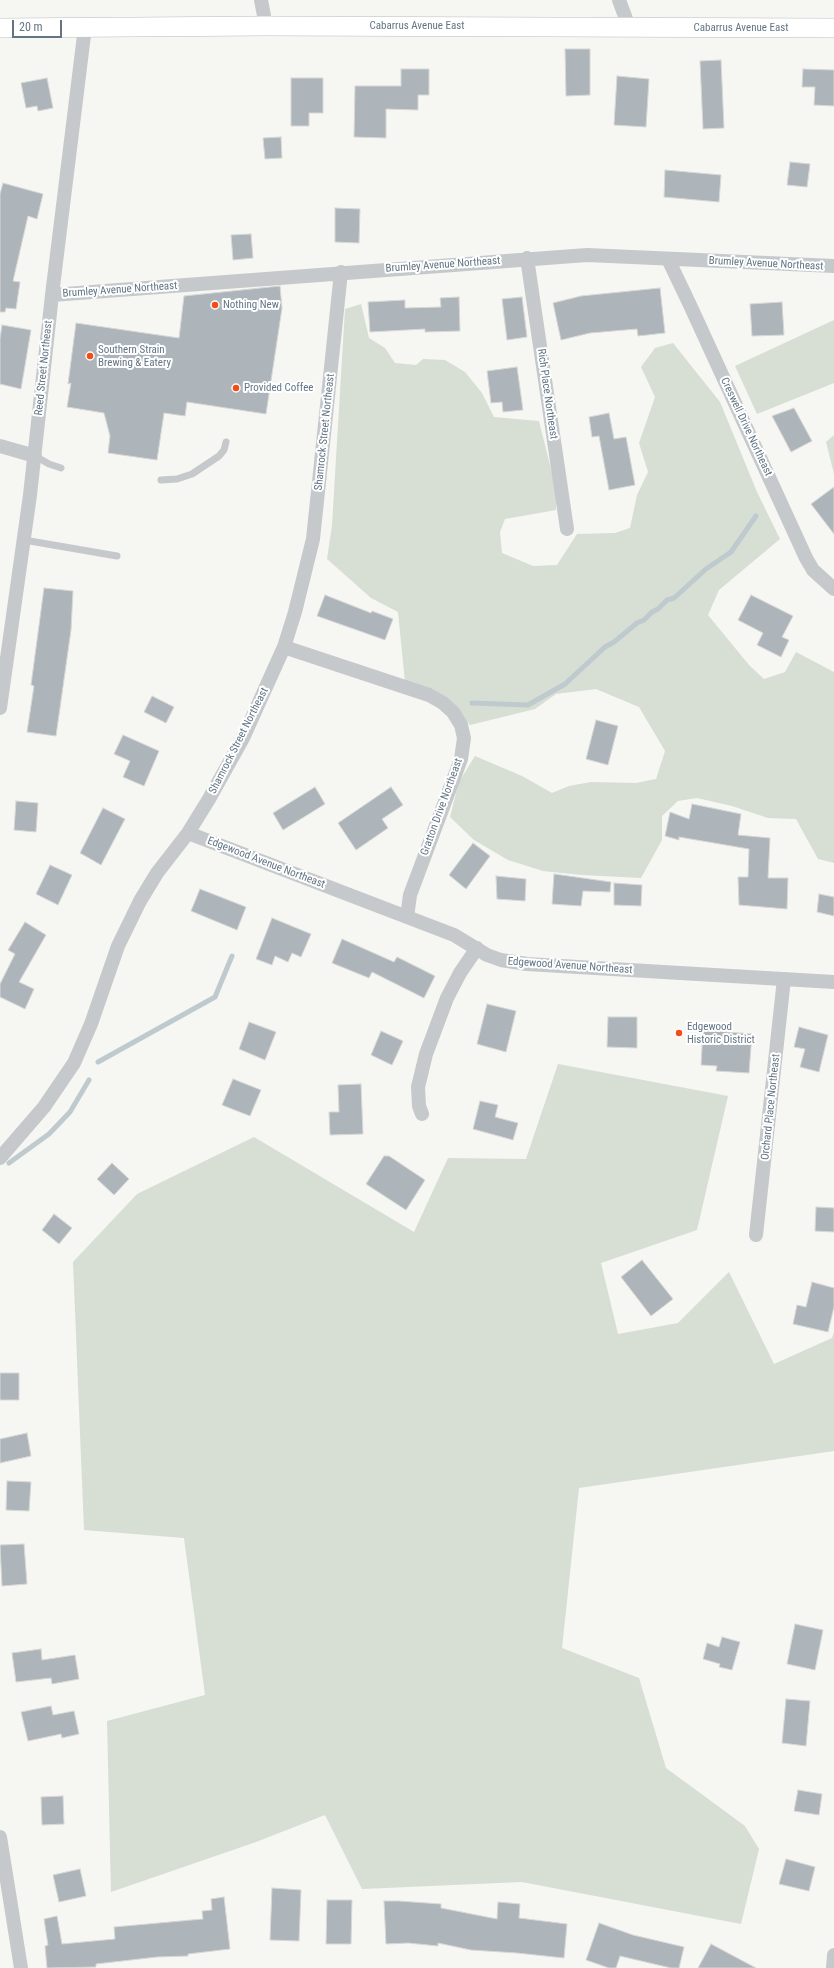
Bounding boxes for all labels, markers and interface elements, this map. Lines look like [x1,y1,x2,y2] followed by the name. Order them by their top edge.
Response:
[14,12,64,38] scale bar
[370,19,464,33] street label: Cabarrus Avenue East
[19,20,43,34] text: 20 m
[694,21,788,35] street label: Cabarrus Avenue East
[385,254,501,276] street label: Brumley Avenue Northeast
[708,254,824,274] street label: Brumley Avenue Northeast
[62,279,178,301] street label: Brumley Avenue Northeast
[223,298,279,312] place label: Nothing New
[210,300,220,310] marker: Nothing New
[32,320,56,416] street label: Reed Street Northeast
[98,343,171,369] place label: Southern Strain Brewing & Eatery
[534,348,560,440] street label: Rich Place Northeast
[85,351,95,361] marker: Southern Strain Brewing & Eatery
[312,373,338,491] street label: Shamrock Street Northeast
[717,376,775,478] street label: Creswell Drive Northeast
[244,381,314,395] place label: Provided Coffee
[231,383,241,393] marker: Provided Coffee
[206,686,272,796] street label: Shamrock Street Northeast
[418,757,466,857] street label: Gratton Drive Northeast
[205,834,327,892] street label: Edgewood Avenue Northeast
[507,955,633,977] street label: Edgewood Avenue Northeast
[687,1020,755,1046] place label: Edgewood Historic District
[674,1028,684,1038] marker: Edgewood Historic District
[759,1053,783,1161] street label: Orchard Place Northeast

